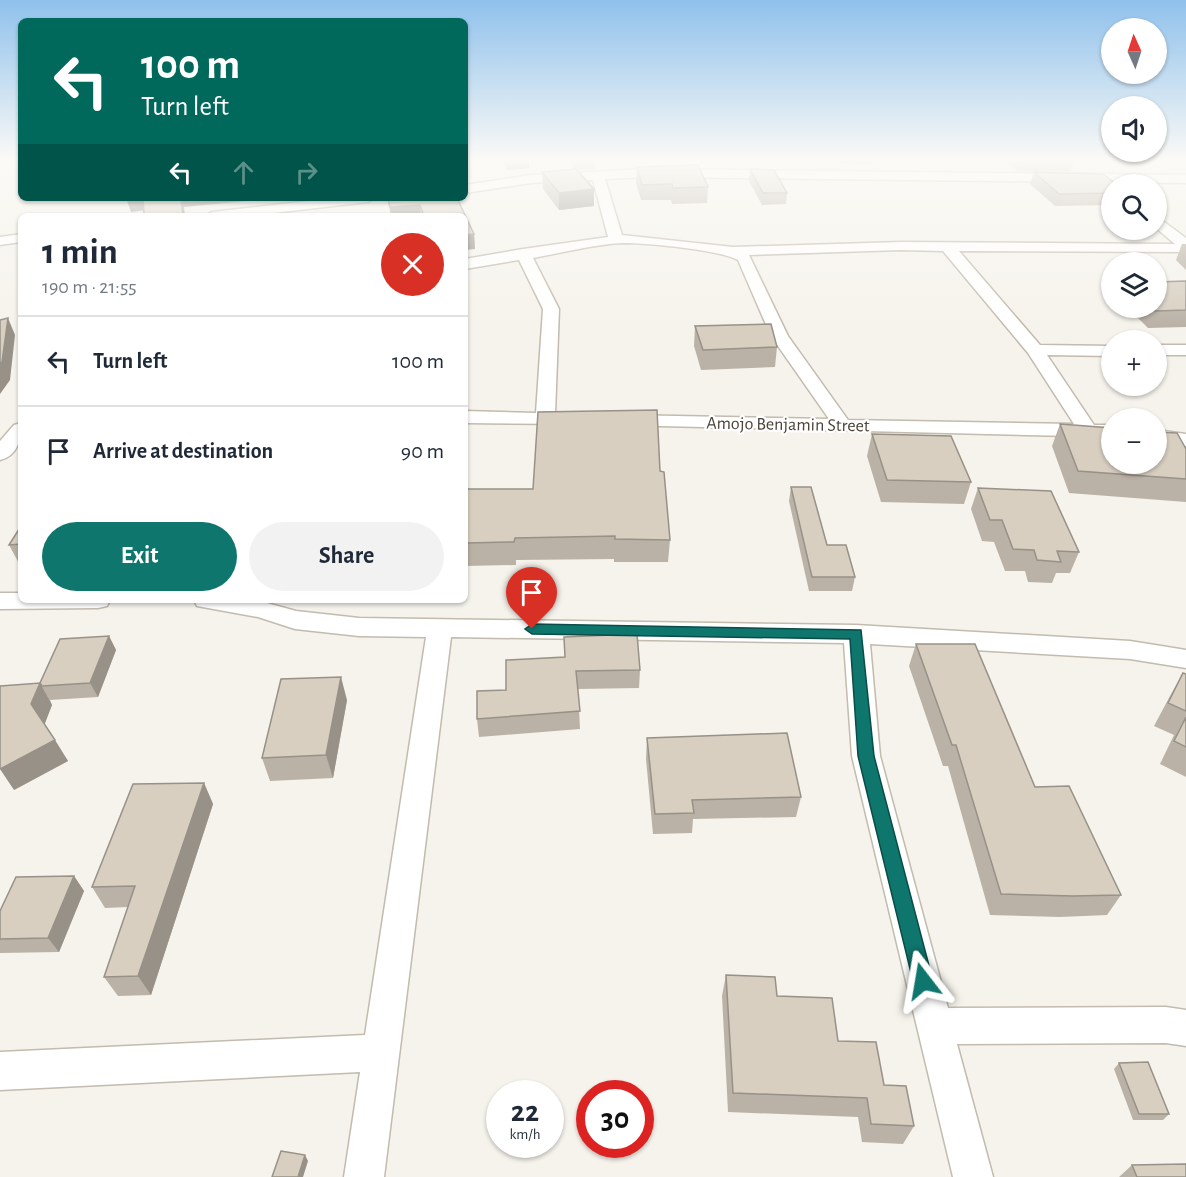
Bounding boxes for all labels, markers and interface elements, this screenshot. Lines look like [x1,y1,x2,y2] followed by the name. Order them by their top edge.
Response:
[1101,18,1167,84] north arrow
[1101,18,1167,474] map controls
[42,42,120,120] icon: left
[141,44,240,86] text: 100 m
[141,93,229,120] text: Turn left
[1101,96,1167,162] button: sound
[164,156,197,189] icon: left
[227,156,260,189] icon: ahead
[290,156,323,189] icon: right
[1101,174,1167,240] button: search
[381,233,444,296] button: close
[42,234,118,270] text: 1 min
[1101,252,1167,318] button: layers
[42,277,137,297] text: 190 m · 21:55
[1101,330,1167,396] button: +
[42,345,75,378] icon: left
[93,350,167,372] text: Turn left
[392,350,444,372] text: 100 m
[1101,408,1167,474] button: −
[706,415,870,435] street label: Amojo Benjamin Street
[42,435,75,468] icon: arrive
[93,440,273,462] text: Arrive at destination
[401,440,444,462] text: 90 m
[42,522,237,591] button: Exit
[249,522,444,591] button: Share
[506,567,557,629] pin
[515,576,548,609] icon: arrive
[891,949,955,1013] position arrow
[576,1080,654,1158] speed limit sign: 30
[511,1097,539,1127] text: 22
[510,1127,540,1142] text: km/h

